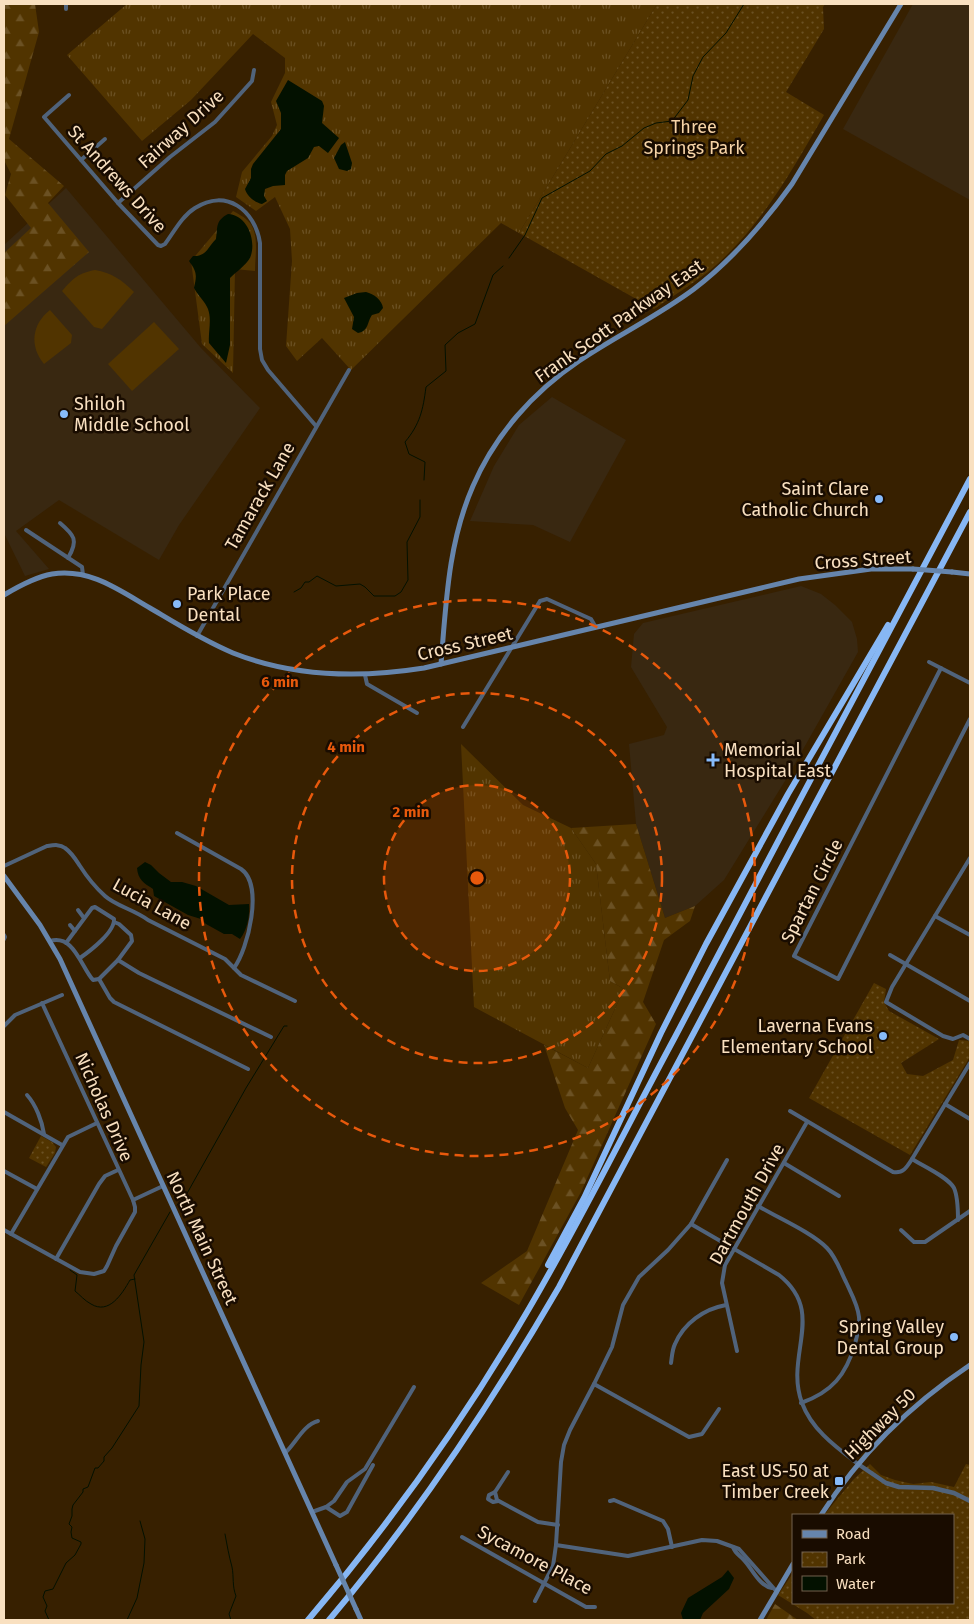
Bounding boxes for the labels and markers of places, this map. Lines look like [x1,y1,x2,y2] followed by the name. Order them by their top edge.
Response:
[74,393,190,436] place label: Shiloh Middle School
[58,408,70,420] marker: Shiloh Middle School
[742,478,869,521] place label: Saint Clare Catholic Church
[873,493,885,505] marker: Saint Clare Catholic Church
[187,583,271,626] place label: Park Place Dental
[171,598,183,610] marker: Park Place Dental
[724,739,831,782] place label: Memorial Hospital East
[706,753,720,767] marker: Memorial Hospital East
[468,869,486,887] centre of rings
[721,1015,873,1058] place label: Laverna Evans Elementary School
[877,1030,889,1042] marker: Laverna Evans Elementary School
[837,1316,944,1359] place label: Spring Valley Dental Group
[948,1331,960,1343] marker: Spring Valley Dental Group
[722,1460,830,1503] place label: East US-50 at Timber Creek
[833,1475,845,1487] marker: East US-50 at Timber Creek

